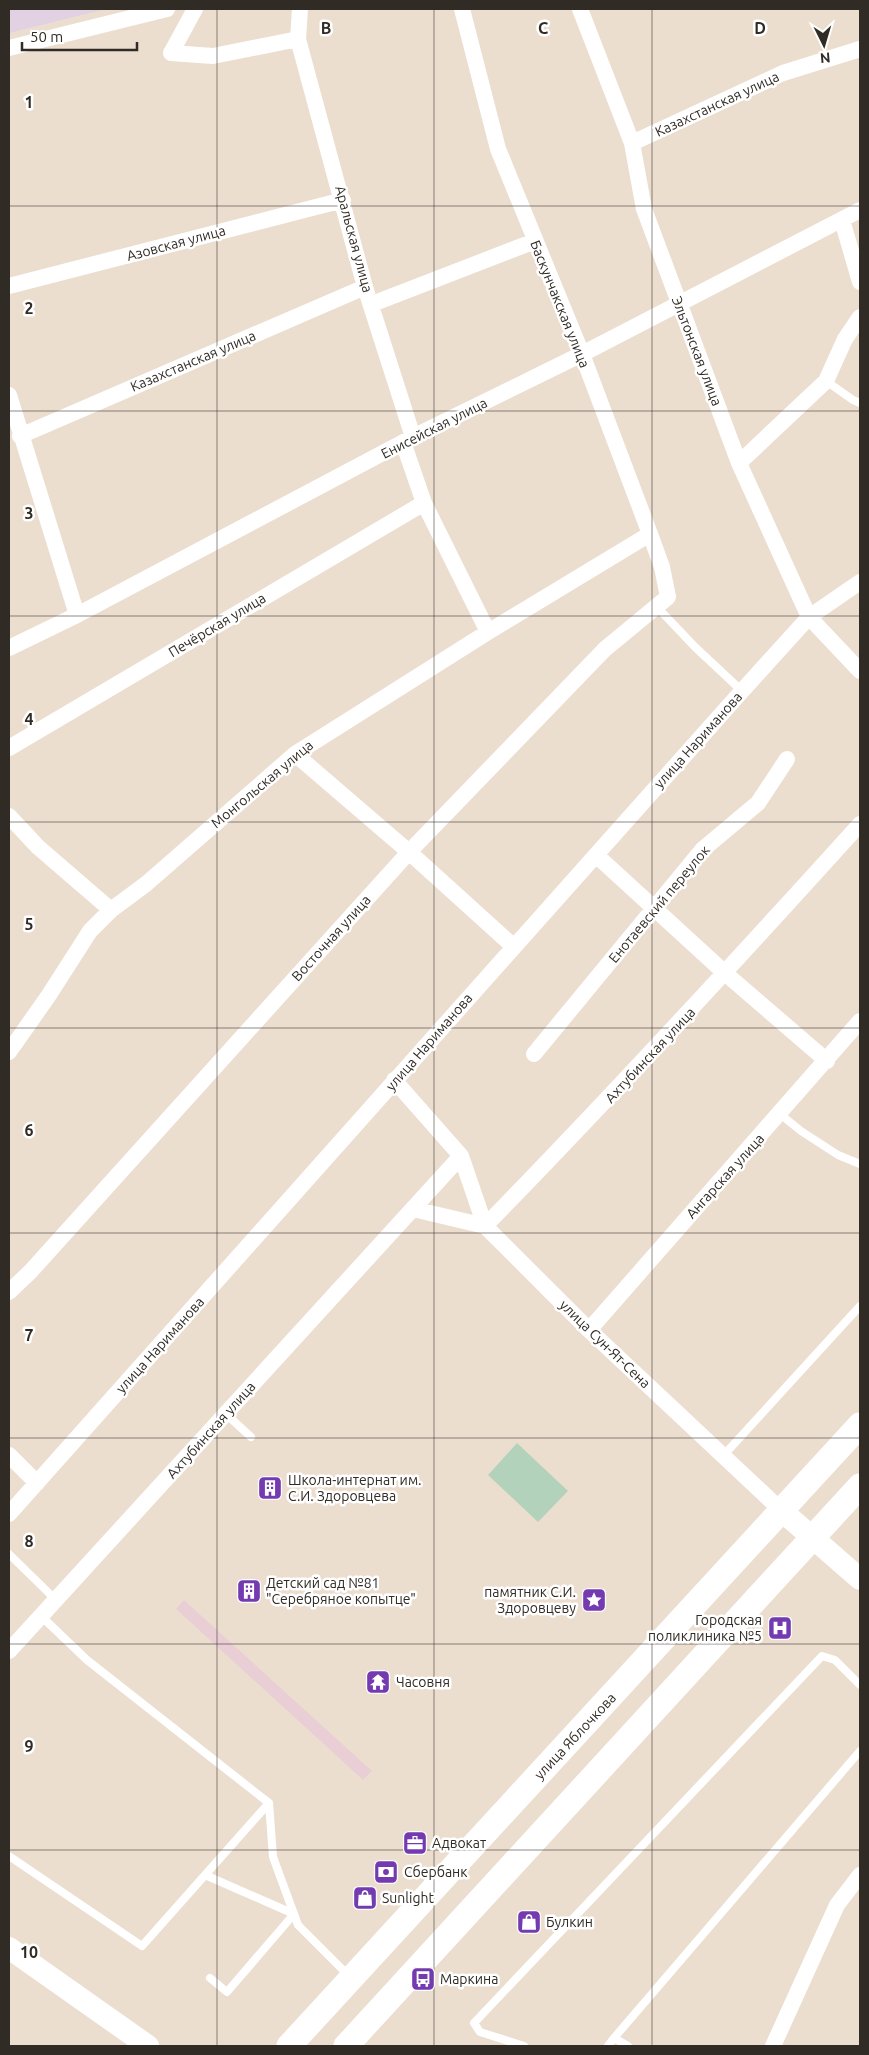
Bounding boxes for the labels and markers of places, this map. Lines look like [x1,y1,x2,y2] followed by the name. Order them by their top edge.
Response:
[288,1472,422,1504] place label: Школа-интернат им. С.И. Здоровцева
[257,1475,283,1501] building icon: Школа-интернат им. С.И. Здоровцева
[266,1575,416,1607] place label: Детский сад №81 "Серебряное копытце"
[236,1578,262,1604] building icon: Детский сад №81 "Серебряное копытце"
[484,1584,576,1616] place label: памятник С.И. Здоровцеву
[581,1587,607,1613] place icon: памятник С.И. Здоровцеву
[648,1612,762,1644] place label: Городская поликлиника №5
[767,1615,793,1641] hospital icon: Городская поликлиника №5
[365,1669,391,1695] temple icon: Часовня
[396,1674,450,1690] place label: Часовня
[402,1830,428,1856] office icon: Адвокат
[432,1835,486,1851] place label: Адвокат
[373,1859,399,1885] bank icon: Сбербанк
[404,1864,467,1880] place label: Сбербанк
[352,1885,378,1911] shop icon: Sunlight
[382,1890,434,1906] place label: Sunlight
[516,1909,542,1935] shop icon: Булкин
[546,1914,593,1930] place label: Булкин
[410,1966,436,1992] bus stop icon: Маркина
[440,1971,498,1987] place label: Маркина

